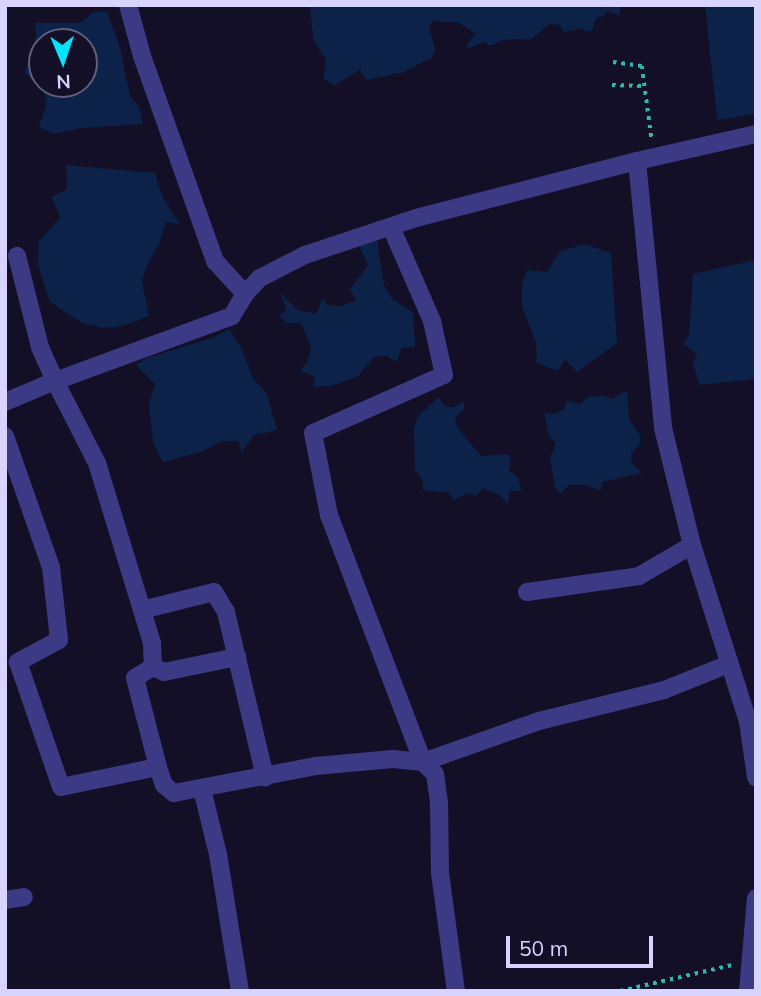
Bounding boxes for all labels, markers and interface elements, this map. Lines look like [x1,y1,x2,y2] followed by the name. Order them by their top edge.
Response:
[28,28,98,98] north arrow
[56,70,71,94] text: N
[509,922,656,966] scale bar
[519,935,568,961] text: 50 m

